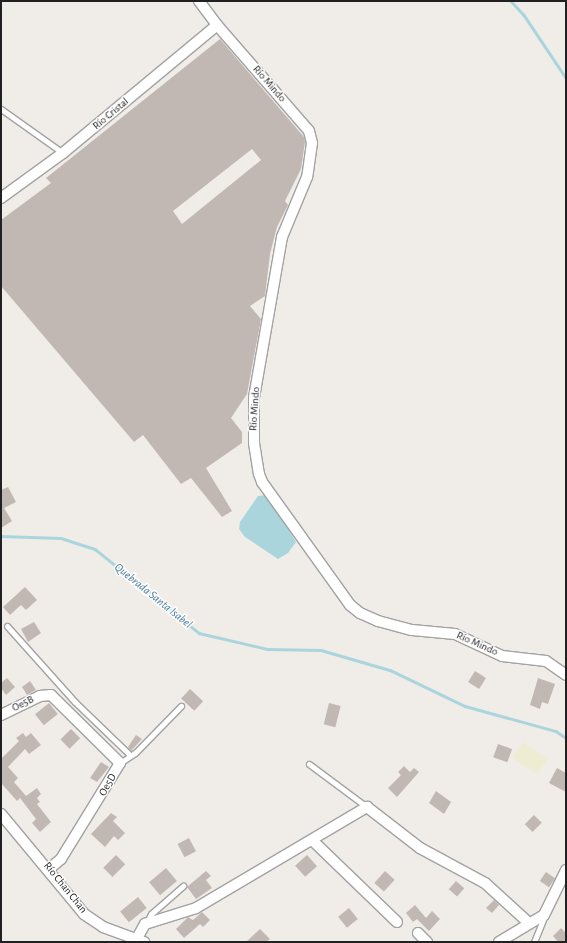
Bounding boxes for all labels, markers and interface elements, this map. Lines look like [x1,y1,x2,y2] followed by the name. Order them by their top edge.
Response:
[250,63,288,105] street label: Río Mindo
[90,95,132,133] street label: Río Cristal
[247,387,263,431] street label: Río Mindo
[111,560,195,632] water label: Quebrada Santa Isabel
[454,629,500,659] street label: Río Mindo
[10,693,36,715] street label: Oe5B
[96,771,120,799] street label: Oe5D
[40,860,90,916] street label: Río Chan Chan

